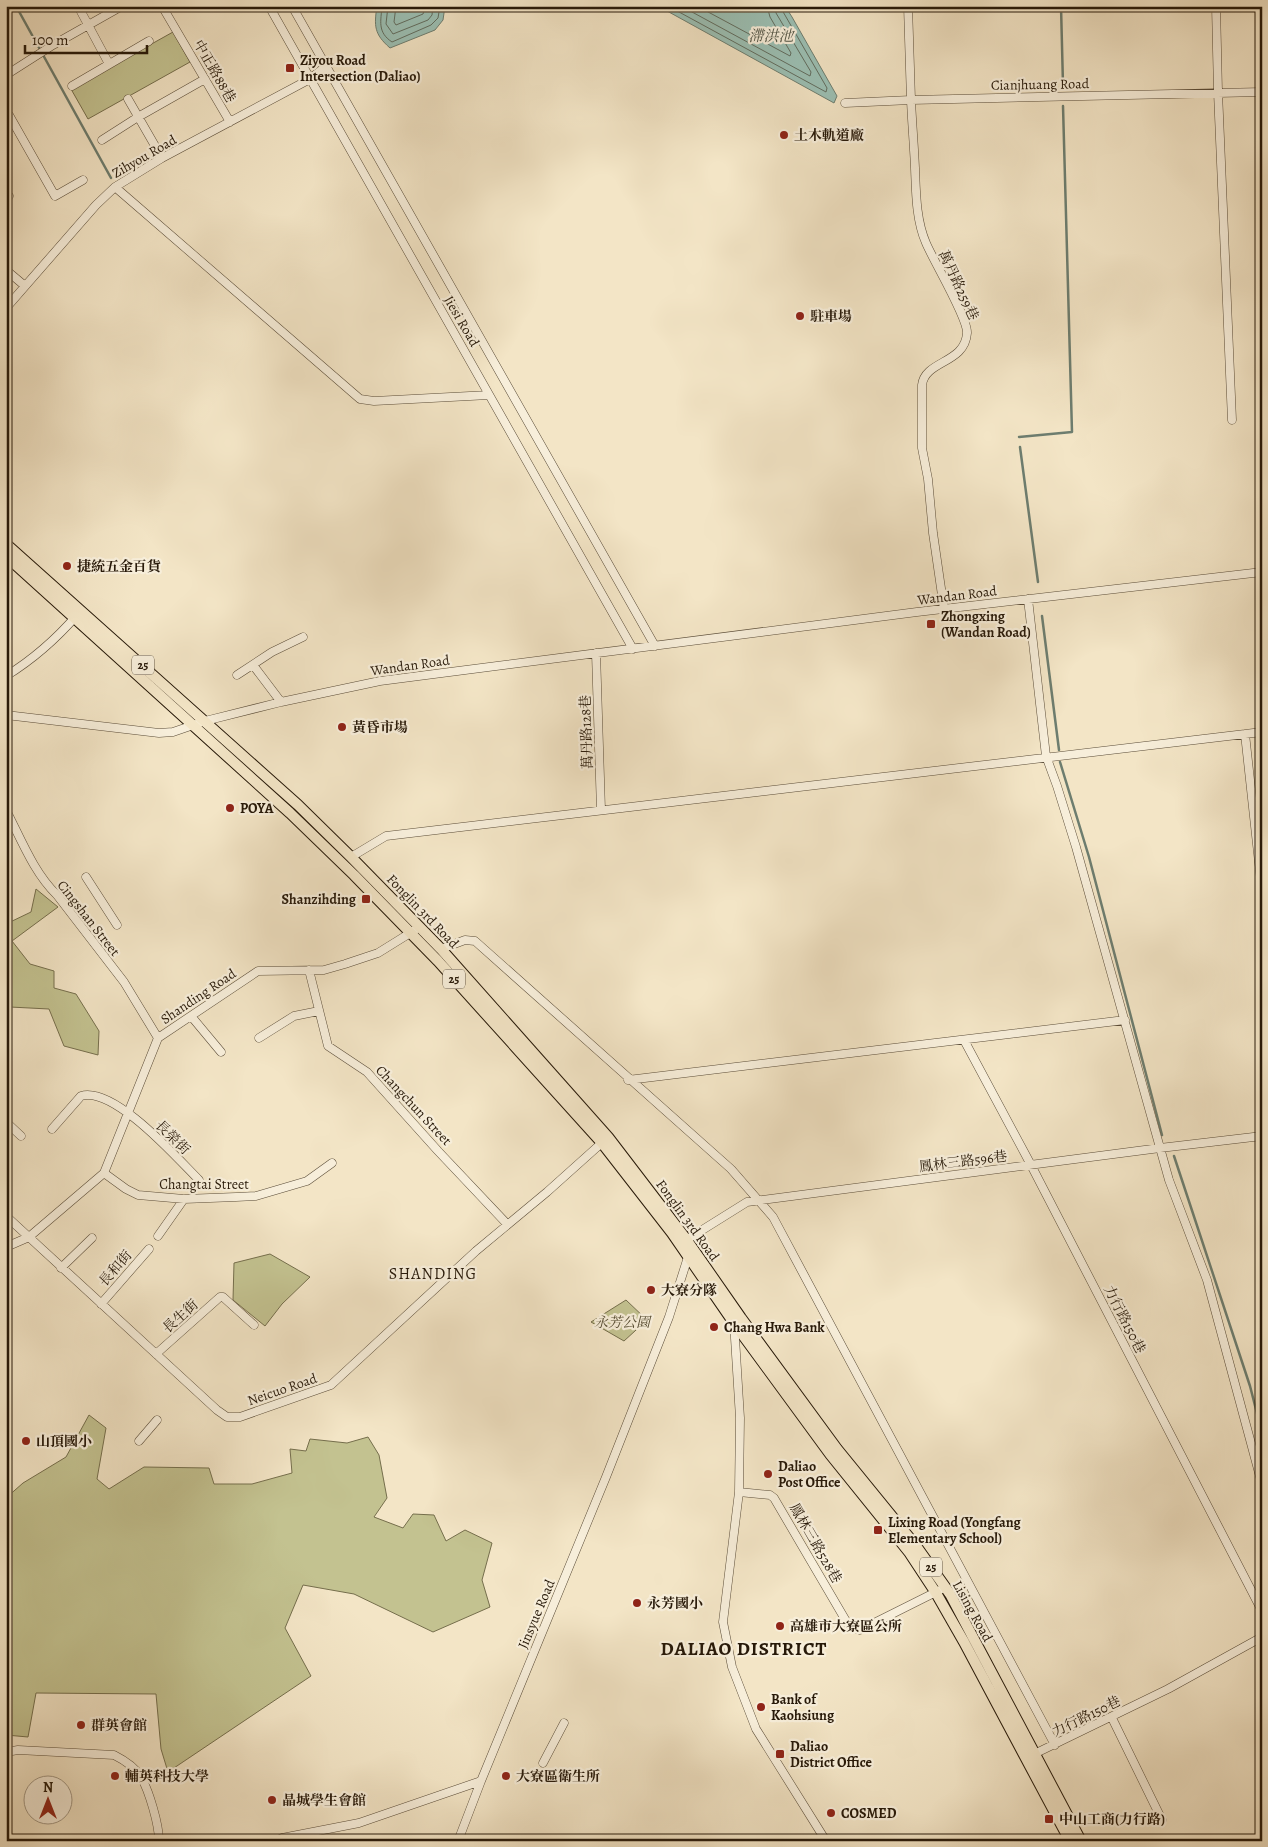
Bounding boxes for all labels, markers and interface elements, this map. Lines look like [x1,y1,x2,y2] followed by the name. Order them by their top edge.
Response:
[25,22,148,54] scale bar
[748,26,795,46] water label: 滯洪池
[32,30,69,50] text: 100 m
[189,36,240,106] street label: 中正路88巷
[300,51,421,86] place label: Ziyou Road Intersection (Daliao)
[284,62,296,74] marker: Ziyou Road Intersection (Daliao)
[991,74,1090,95] street label: Cianjhuang Road
[794,126,864,145] place label: 土木軌道廠
[778,129,790,141] marker: 土木軌道廠
[108,130,180,183] street label: Zihyou Road
[934,247,983,323] street label: 萬丹路259巷
[439,292,484,351] street label: Jiesi Road
[810,307,852,326] place label: 駐車場
[794,310,806,322] marker: 駐車場
[77,557,161,576] place label: 捷統五金百貨
[61,560,73,572] marker: 捷統五金百貨
[915,581,998,610] street label: Wandan Road
[941,607,1031,642] place label: Zhongxing (Wandan Road)
[925,618,937,630] marker: Zhongxing (Wandan Road)
[368,650,451,681] street label: Wandan Road
[132,656,154,674] road number: 25
[576,695,597,769] street label: 萬丹路128巷
[352,718,408,737] place label: 黃昏市場
[336,721,348,733] marker: 黃昏市場
[240,799,274,818] place label: POYA
[224,802,236,814] marker: POYA
[382,870,463,953] street label: Fonglin 3rd Road
[53,876,125,961] street label: Cingshan Street
[282,890,357,909] place label: Shanzihding
[360,893,372,905] marker: Shanzihding
[157,964,240,1029] street label: Shanding Road
[443,970,465,989] road number: 25
[371,1061,456,1150] street label: Changchun Street
[151,1116,194,1159] street label: 長榮街
[918,1147,1008,1176] street label: 鳳林三路596巷
[159,1175,249,1194] street label: Changtai Street
[652,1176,724,1265] street label: Fonglin 3rd Road
[94,1246,136,1290] street label: 長和街
[389,1263,477,1285] district label: SHANDING
[661,1281,717,1300] place label: 大寮分隊
[1099,1282,1150,1357] street label: 力行路150巷
[645,1284,657,1296] marker: 大寮分隊
[158,1295,202,1337] street label: 長生街
[594,1313,652,1332] park label: 永芳公園
[724,1318,825,1337] place label: Chang Hwa Bank
[708,1321,720,1333] marker: Chang Hwa Bank
[245,1369,320,1410] street label: Neicuo Road
[36,1432,92,1451] place label: 山頂國小
[20,1435,32,1447] marker: 山頂國小
[778,1457,841,1492] place label: Daliao Post Office
[762,1468,774,1480] marker: Daliao Post Office
[785,1500,846,1587] street label: 鳳林三路528巷
[888,1513,1022,1548] place label: Lixing Road (Yongfang Elementary School)
[872,1524,884,1536] marker: Lixing Road (Yongfang Elementary School)
[920,1558,942,1576] road number: 25
[513,1576,560,1652] street label: Jinsyue Road
[948,1577,997,1646] street label: Lising Road
[647,1594,703,1613] place label: 永芳國小
[631,1597,643,1609] marker: 永芳國小
[790,1617,902,1636] place label: 高雄市大寮區公所
[774,1620,786,1632] marker: 高雄市大寮區公所
[661,1636,827,1662] district label: DALIAO DISTRICT
[771,1690,835,1725] place label: Bank of Kaohsiung
[1049,1692,1124,1741] street label: 力行路150巷
[755,1701,767,1713] marker: Bank of Kaohsiung
[91,1716,147,1735] place label: 群英會館
[75,1719,87,1731] marker: 群英會館
[790,1737,873,1772] place label: Daliao District Office
[774,1748,786,1760] marker: Daliao District Office
[125,1767,209,1786] place label: 輔英科技大學
[516,1767,600,1786] place label: 大寮區衛生所
[109,1770,121,1782] marker: 輔英科技大學
[500,1770,512,1782] marker: 大寮區衛生所
[22,1774,72,1824] north arrow
[43,1778,53,1797] text: N
[282,1791,366,1810] place label: 晶城學生會館
[266,1794,278,1806] marker: 晶城學生會館
[841,1804,897,1823] place label: COSMED
[825,1807,837,1819] marker: COSMED
[1059,1810,1165,1829] place label: 中山工商(力行路)
[1043,1813,1055,1825] marker: 中山工商(力行路)

